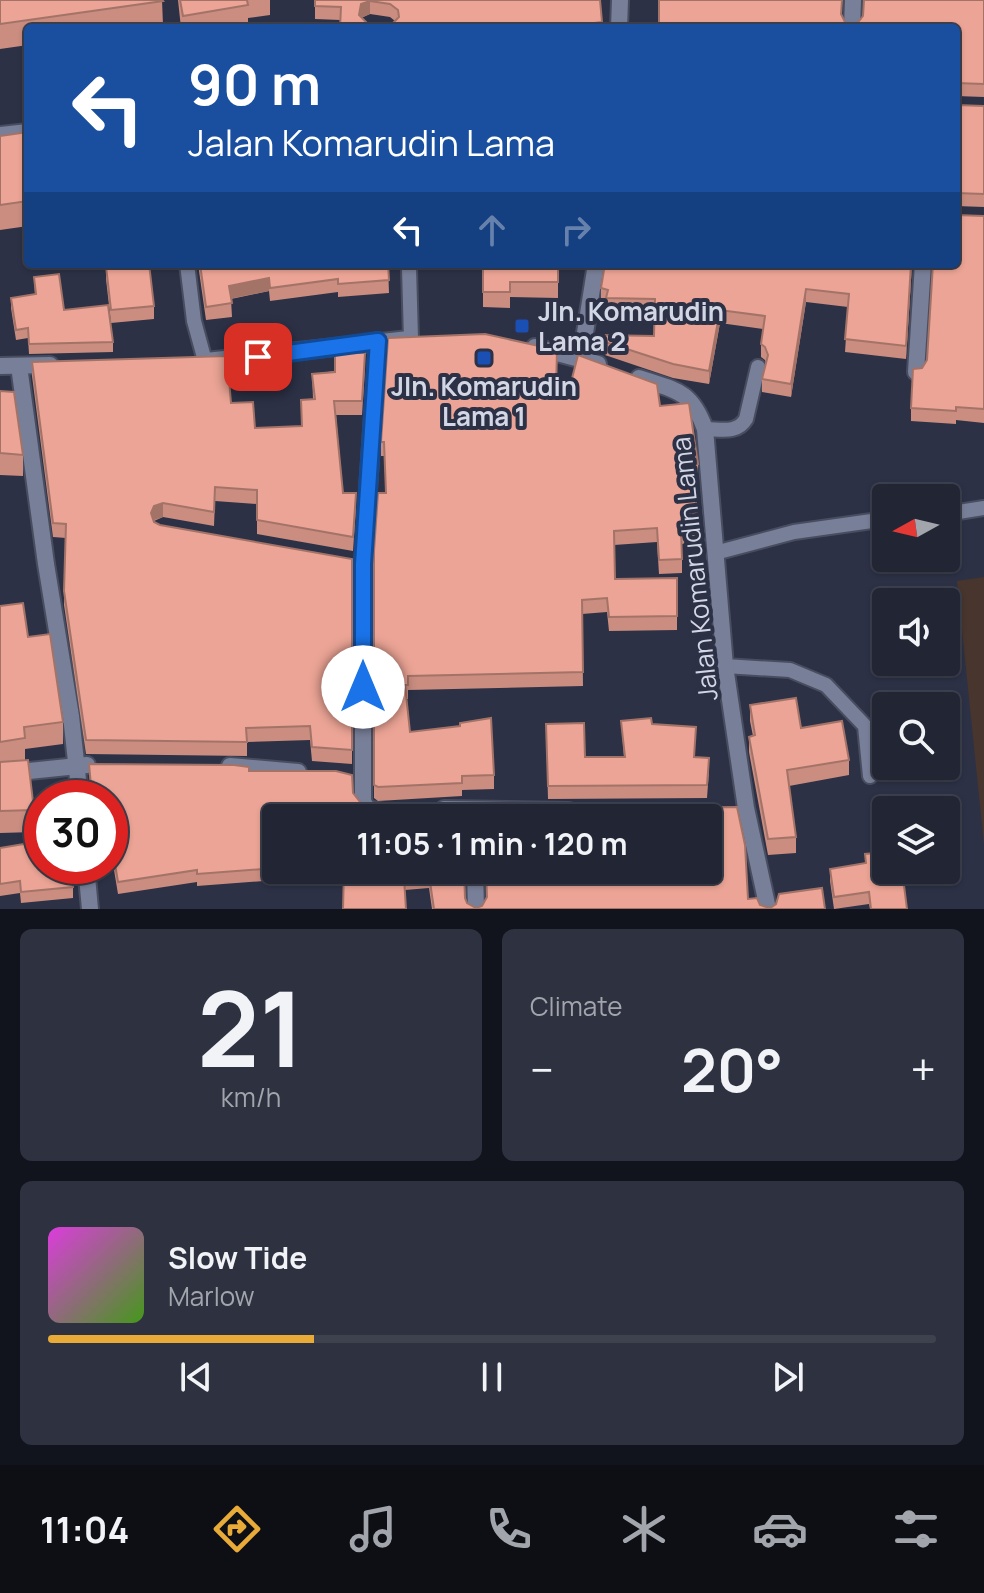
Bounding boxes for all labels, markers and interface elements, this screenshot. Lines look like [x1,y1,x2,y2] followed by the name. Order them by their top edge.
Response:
[188,45,321,122] text: 90 m
[56,56,160,160] icon: left
[188,118,555,167] text: Jalan Komarudin Lama
[386,208,430,252] icon: left
[470,208,514,252] icon: ahead
[554,208,598,252] icon: right
[538,293,724,359] place label: Jln. Komarudin Lama 2
[513,317,531,335] marker: Jln. Komarudin Lama 2
[224,323,292,391] pin
[236,335,280,379] icon: arrive
[475,349,493,367] marker: Jln. Komarudin Lama 1
[391,368,577,434] place label: Jln. Komarudin Lama 1
[662,435,726,703] street label: Jalan Komarudin Lama
[872,484,960,572] north arrow
[872,484,960,884] map controls
[872,588,960,676] button: sound
[321,645,405,729] position arrow
[872,692,960,780] button: search
[24,780,128,884] speed limit sign: 30
[872,796,960,884] button: layers
[357,823,627,864] text: 11:05 · 1 min · 120 m
[197,956,305,1098] text: 21
[530,988,622,1024] text: Climate
[681,1028,783,1110] text: 20°
[530,1039,554,1099] text: −
[911,1039,936,1099] text: +
[221,1079,281,1115] text: km/h
[168,1237,307,1278] text: Slow Tide
[168,1278,255,1314] text: Marlow
[174,1355,218,1399] icon: previous
[470,1355,514,1399] icon: pause
[766,1355,810,1399] icon: next
[209,1501,265,1557] icon: directions
[345,1501,401,1557] icon: music
[481,1501,537,1557] icon: phone
[616,1501,672,1557] icon: climate
[752,1501,808,1557] icon: car
[888,1501,944,1557] icon: filters
[40,1505,129,1554] text: 11:04

